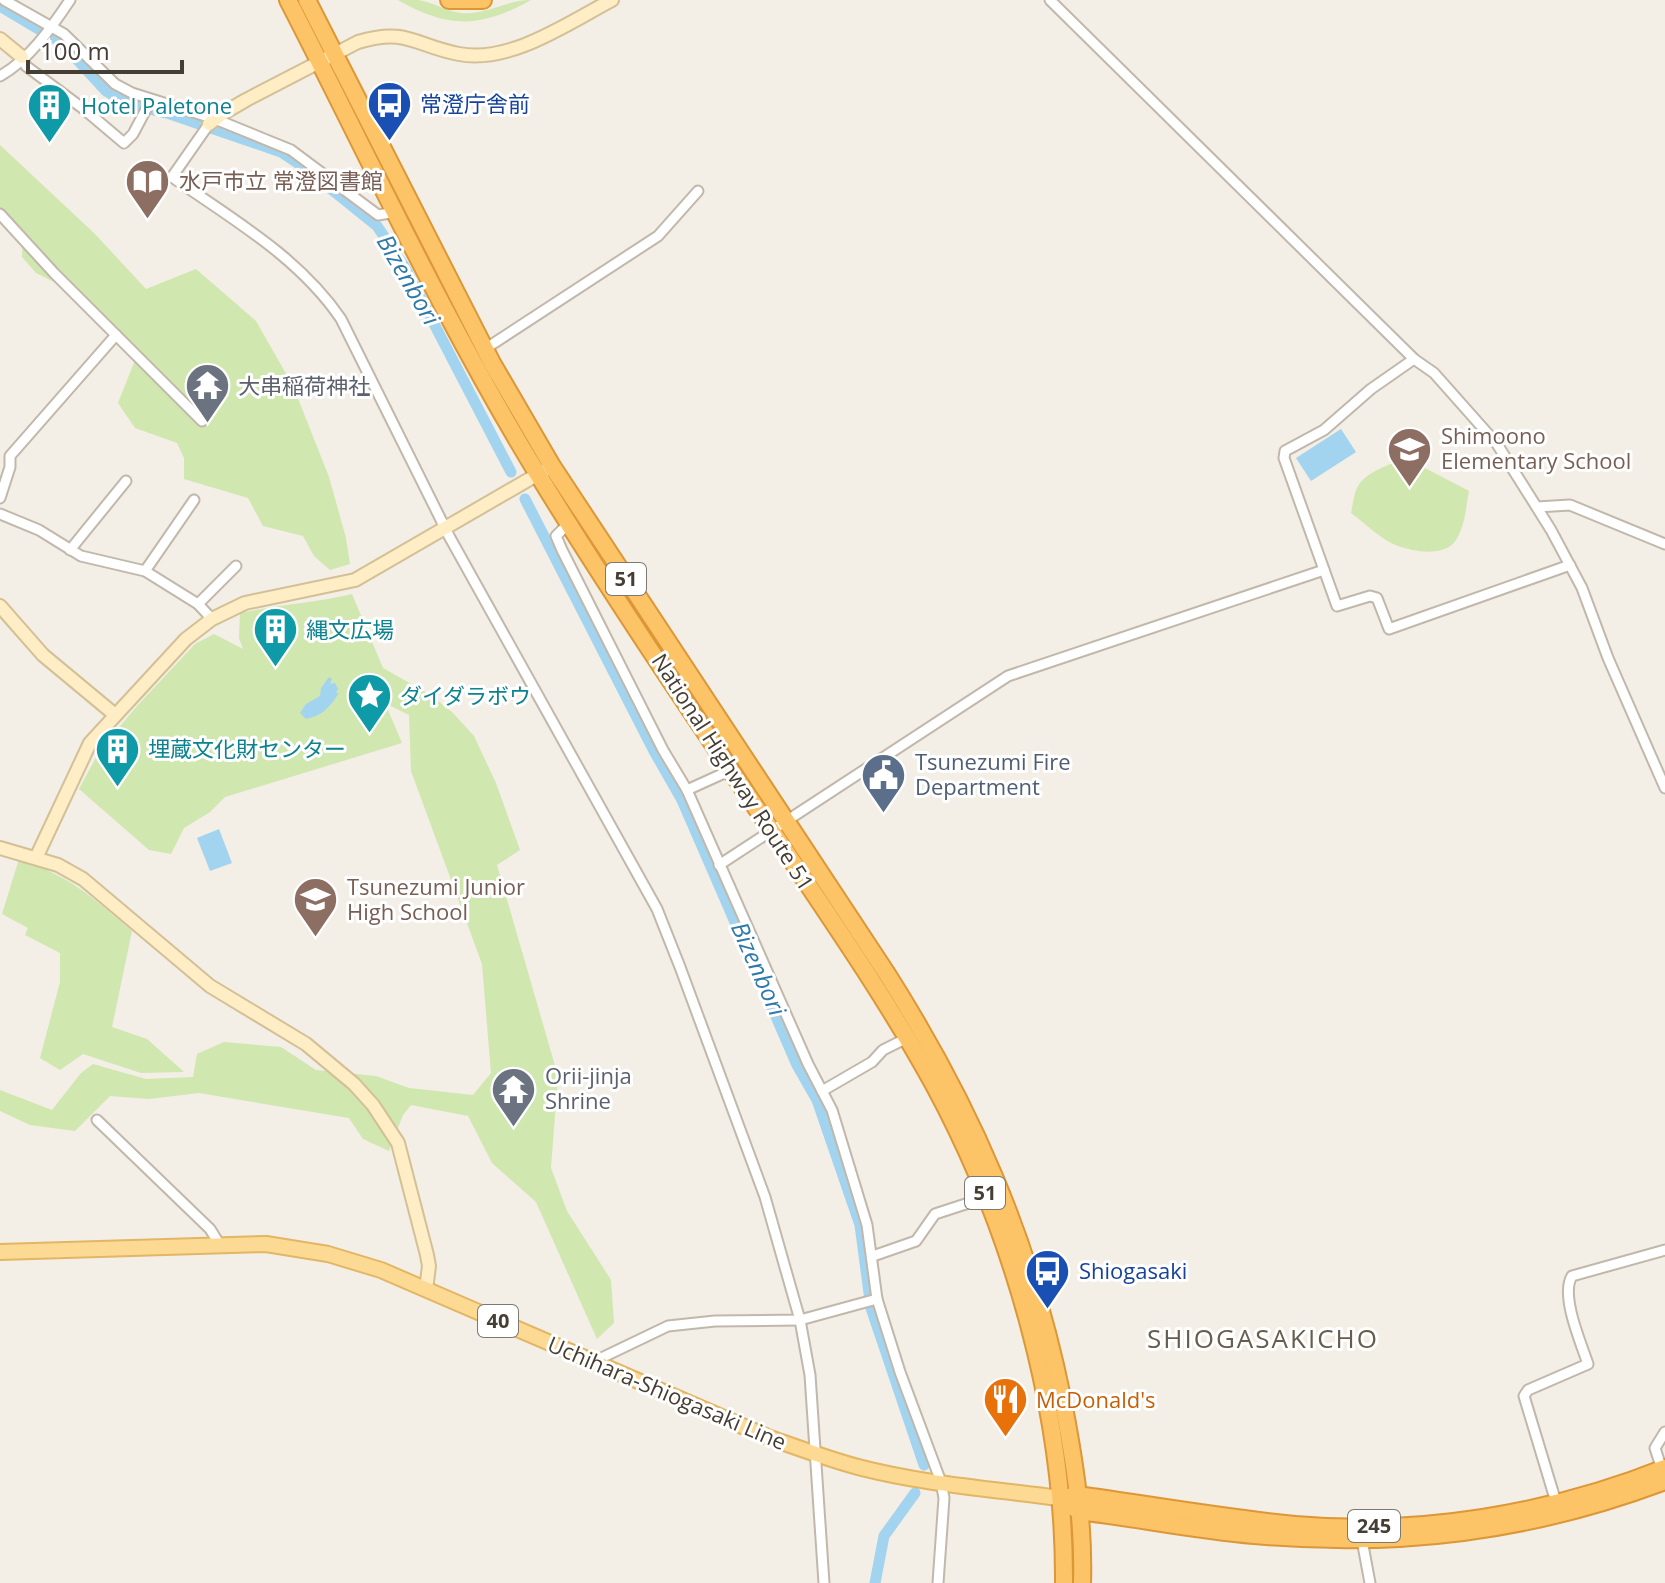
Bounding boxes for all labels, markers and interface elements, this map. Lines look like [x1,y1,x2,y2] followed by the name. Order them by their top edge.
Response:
[28,24,182,74] scale bar
[40,34,110,67] text: 100 m
[365,80,413,143] bus stop icon: 常澄庁舎前
[26,82,74,145] building icon: Hotel Paletone
[420,88,530,118] place label: 常澄庁舎前
[81,90,232,120] place label: Hotel Paletone
[124,157,172,220] library icon: 水戸市立 常澄図書館
[179,165,383,195] place label: 水戸市立 常澄図書館
[370,228,449,332] water label: Bizenbori
[183,362,231,425] temple icon: 大串稲荷神社
[238,370,370,400] place label: 大串稲荷神社
[1441,420,1631,475] place label: Shimoono Elementary School
[1386,425,1434,488] school or university icon: Shimoono Elementary School
[606,563,646,595] road number: 51
[251,606,299,669] building icon: 縄文広場
[306,614,394,644] place label: 縄文広場
[646,647,822,896] street label: National Highway Route 51
[345,672,393,735] place icon: ダイダラボウ
[400,680,531,710] place label: ダイダラボウ
[93,725,141,788] building icon: 埋蔵文化財センター
[148,733,346,763] place label: 埋蔵文化財センター
[915,746,1071,801] place label: Tsunezumi Fire Department
[860,751,908,814] public building icon: Tsunezumi Fire Department
[347,871,525,926] place label: Tsunezumi Junior High School
[292,876,340,939] school or university icon: Tsunezumi Junior High School
[724,916,795,1022] water label: Bizenbori
[545,1060,632,1115] place label: Orii-jinja Shrine
[490,1065,538,1128] temple icon: Orii-jinja Shrine
[965,1177,1005,1209] road number: 51
[1024,1247,1072,1310] bus stop icon: Shiogasaki
[1079,1255,1187,1285] place label: Shiogasaki
[478,1305,518,1337] road number: 40
[1147,1320,1379,1356] district label: SHIOGASAKICHO
[543,1328,791,1456] street label: Uchihara-Shiogasaki Line
[981,1376,1029,1439] restaurant icon: McDonald's
[1036,1384,1156,1414] place label: McDonald's
[1348,1510,1400,1542] road number: 245

